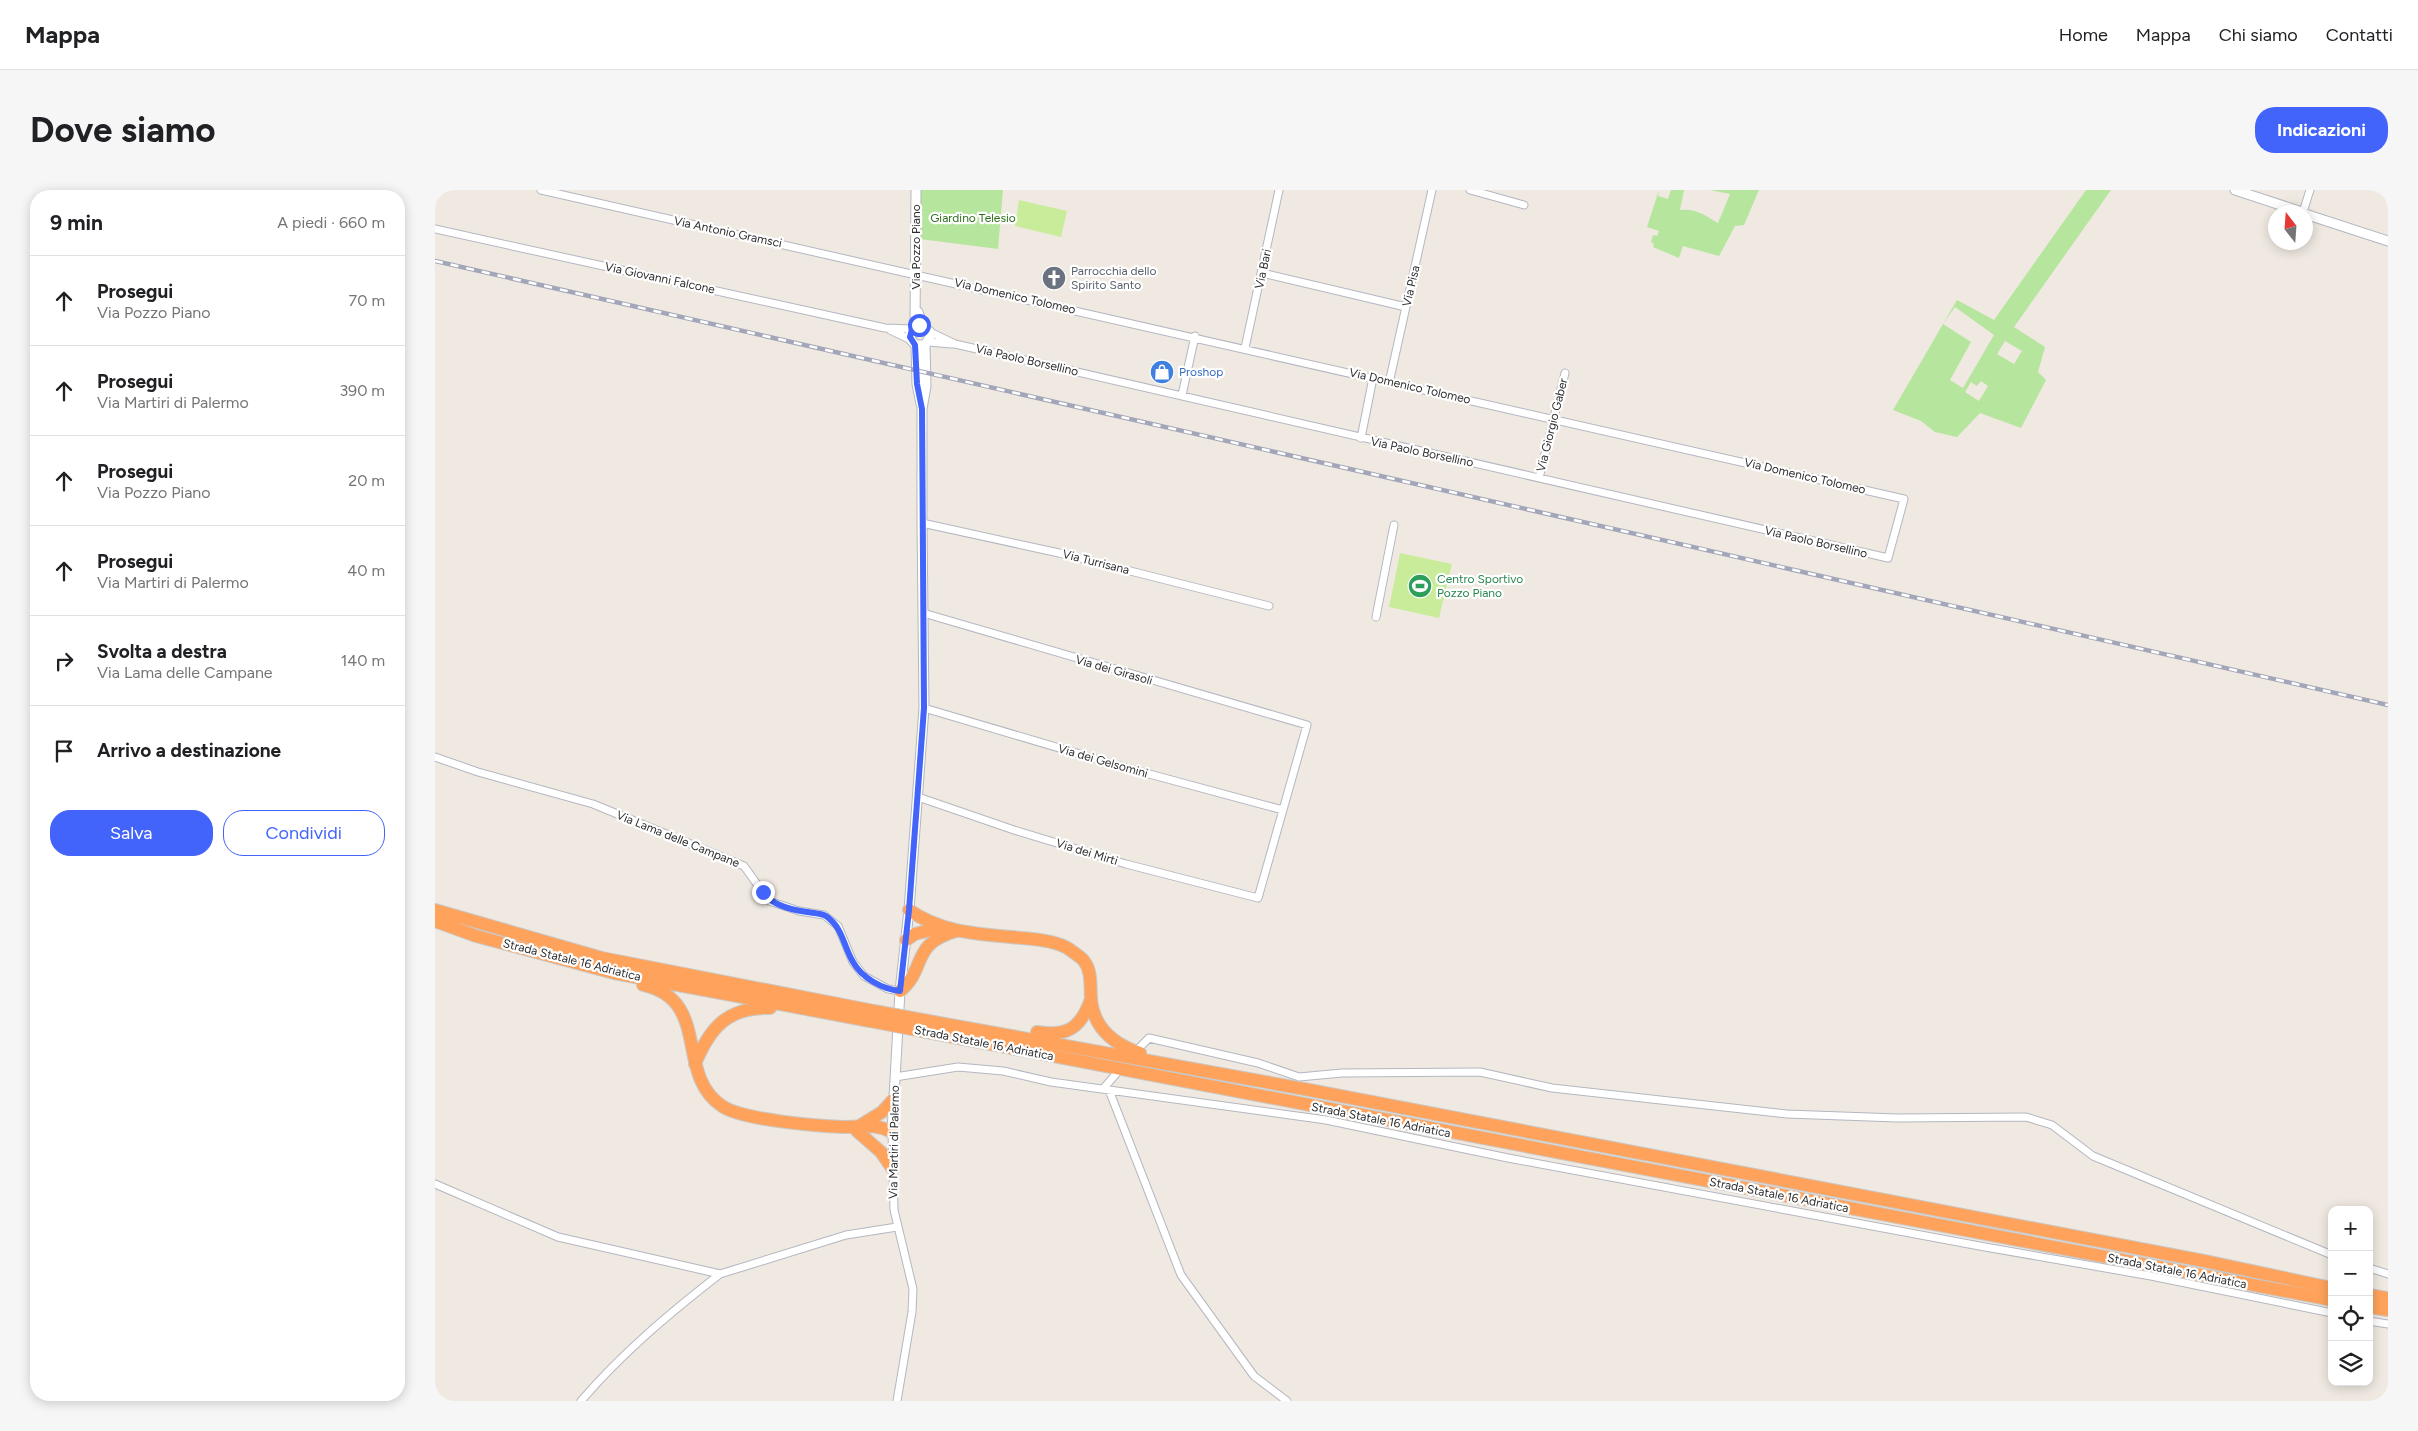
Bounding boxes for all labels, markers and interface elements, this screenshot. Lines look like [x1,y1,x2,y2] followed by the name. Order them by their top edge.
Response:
[25,20,100,49] text: Mappa
[2059,24,2108,46] text: Home
[2136,24,2191,46] text: Mappa
[2219,24,2298,46] text: Chi siamo
[2326,24,2393,46] text: Contatti
[2255,107,2388,153] button: Indicazioni
[30,109,216,151] text: Dove siamo
[909,204,923,290] street label: Via Pozzo Piano
[2268,205,2313,250] north arrow
[50,210,103,235] text: 9 min
[930,211,1016,225] park label: Giardino Telesio
[277,213,385,232] text: A piedi · 660 m
[673,214,783,250] street label: Via Antonio Gramsci
[1252,248,1274,290] street label: Via Bari
[604,259,717,297] street label: Via Giovanni Falcone
[1071,264,1156,292] place label: Parrocchia dello Spirito Santo
[1399,264,1423,308] street label: Via Pisa
[1041,265,1067,291] church icon: Parrocchia dello Spirito Santo
[953,275,1077,317] street label: Via Domenico Tolomeo
[97,280,173,303] text: Prosegui
[50,287,78,315] icon: ahead
[349,291,385,310] text: 70 m
[97,303,211,322] text: Via Pozzo Piano
[908,314,931,337] route start
[974,341,1080,379] street label: Via Paolo Borsellino
[1149,359,1175,385] shop icon: Proshop
[1179,365,1223,379] place label: Proshop
[1348,365,1472,407] street label: Via Domenico Tolomeo
[97,370,173,393] text: Prosegui
[50,377,78,405] icon: ahead
[1534,377,1570,473] street label: Via Giorgio Gaber
[339,381,385,400] text: 390 m
[97,393,249,412] text: Via Martiri di Palermo
[1369,434,1475,470] street label: Via Paolo Borsellino
[1743,455,1867,497] street label: Via Domenico Tolomeo
[97,460,173,483] text: Prosegui
[50,467,78,495] icon: ahead
[348,471,385,490] text: 20 m
[97,483,211,502] text: Via Pozzo Piano
[1763,523,1869,561] street label: Via Paolo Borsellino
[1061,547,1131,577] street label: Via Turrisana
[97,550,173,573] text: Prosegui
[50,557,78,585] icon: ahead
[347,561,385,580] text: 40 m
[1437,572,1523,600] place label: Centro Sportivo Pozzo Piano
[97,573,249,592] text: Via Martiri di Palermo
[1407,573,1433,599] sports icon: Centro Sportivo Pozzo Piano
[97,640,227,663] text: Svolta a destra
[50,647,78,675] icon: right
[341,651,385,670] text: 140 m
[1074,652,1154,688] street label: Via dei Girasoli
[97,663,273,682] text: Via Lama delle Campane
[50,737,78,765] icon: arrive
[97,739,281,762] text: Arrivo a destinazione
[1056,741,1150,781] street label: Via dei Gelsomini
[614,808,742,870] street label: Via Lama delle Campane
[50,810,213,856] button: Salva
[223,810,385,856] button: Condividi
[1054,836,1120,868] street label: Via dei Mirti
[752,881,775,904] route end
[502,936,642,984] street label: Strada Statale 16 Adriatica
[913,1023,1055,1063] street label: Strada Statale 16 Adriatica
[886,1085,902,1199] street label: Via Martiri di Palermo
[1310,1100,1452,1140] street label: Strada Statale 16 Adriatica
[1708,1175,1850,1215] street label: Strada Statale 16 Adriatica
[2328,1206,2373,1386] map controls
[2328,1206,2373,1251] button: +
[2106,1251,2248,1291] street label: Strada Statale 16 Adriatica
[2328,1251,2373,1296] button: −
[2328,1296,2373,1341] button: locate
[2328,1341,2373,1386] button: layers

